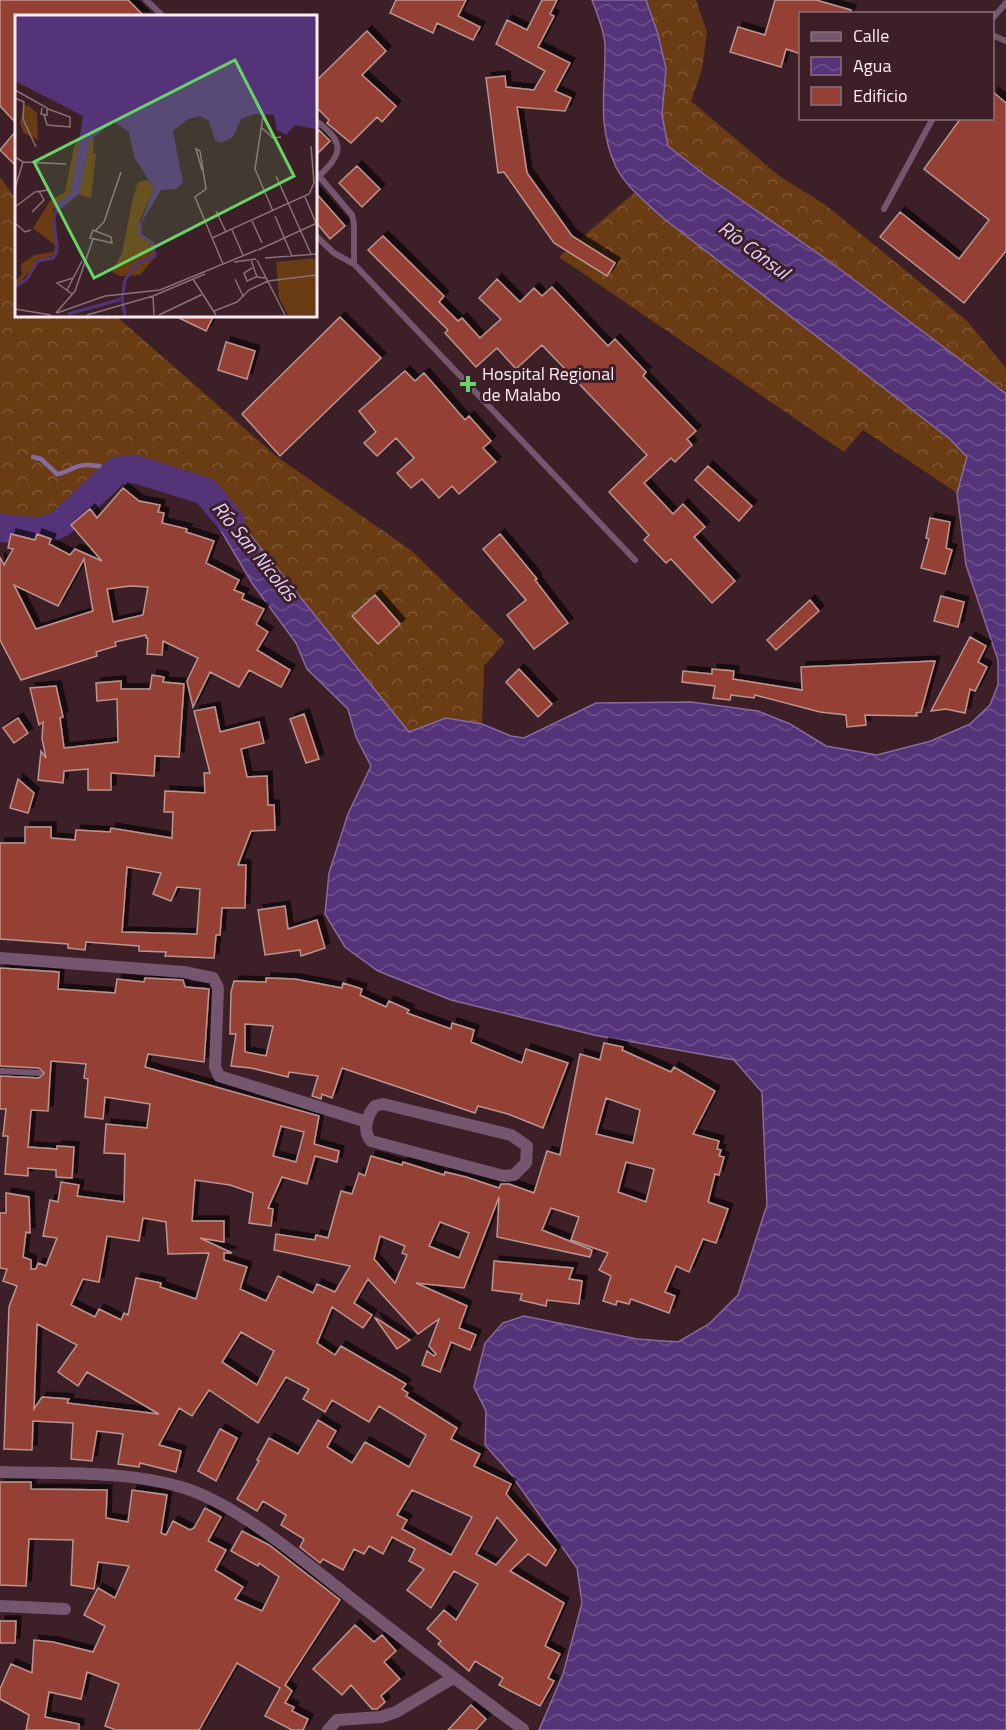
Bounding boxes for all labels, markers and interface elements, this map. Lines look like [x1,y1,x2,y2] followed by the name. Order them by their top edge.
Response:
[799,12,994,120] legend
[15,15,316,316] inset map
[853,22,889,49] text: Calle
[853,52,891,79] text: Agua
[853,82,907,109] text: Edificio
[712,212,799,288] water label: Río Cónsul
[482,360,614,408] place label: Hospital Regional de Malabo
[459,375,477,393] marker: Hospital Regional de Malabo
[205,494,307,609] water label: Río San Nicolás

